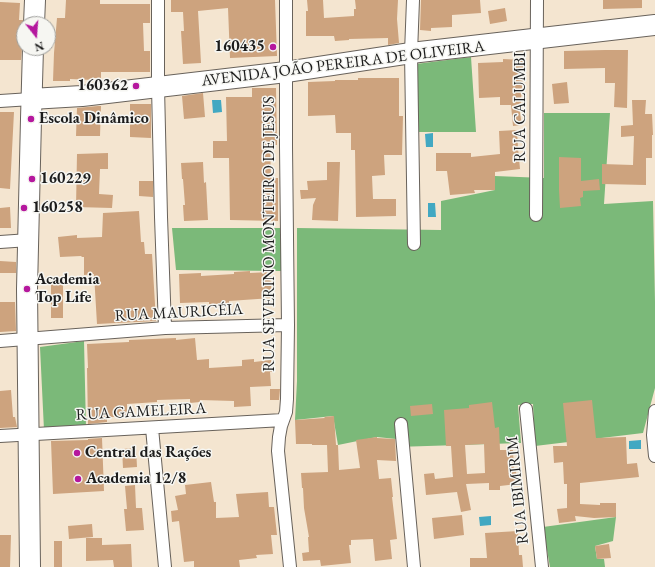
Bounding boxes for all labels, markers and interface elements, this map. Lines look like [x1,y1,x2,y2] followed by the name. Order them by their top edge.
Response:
[16,16,56,56] north arrow
[200,37,486,91] street label: AVENIDA JOÃO PEREIRA DE OLIVEIRA
[214,37,265,57] place label: 160435
[33,39,46,55] text: N
[268,42,278,52] marker: 160435
[511,52,531,162] street label: RUA CALUMBI
[77,76,128,96] place label: 160362
[131,81,141,91] marker: 160362
[260,96,280,372] street label: RUA SEVERINO MONTEIRO DE JESUS
[39,109,149,129] place label: Escola Dinâmico
[26,114,36,124] marker: Escola Dinâmico
[40,169,91,189] place label: 160229
[27,174,37,184] marker: 160229
[32,198,83,218] place label: 160258
[19,203,29,213] marker: 160258
[35,270,99,308] place label: Academia Top Life
[22,284,32,294] marker: Academia Top Life
[114,300,244,326] street label: RUA MAURICÉIA
[75,399,207,425] street label: RUA GAMELEIRA
[503,435,533,545] street label: RUA IBIMIRIM
[85,443,211,463] place label: Central das Rações
[72,448,82,458] marker: Central das Rações
[86,469,186,489] place label: Academia 12/8
[73,474,83,484] marker: Academia 12/8

